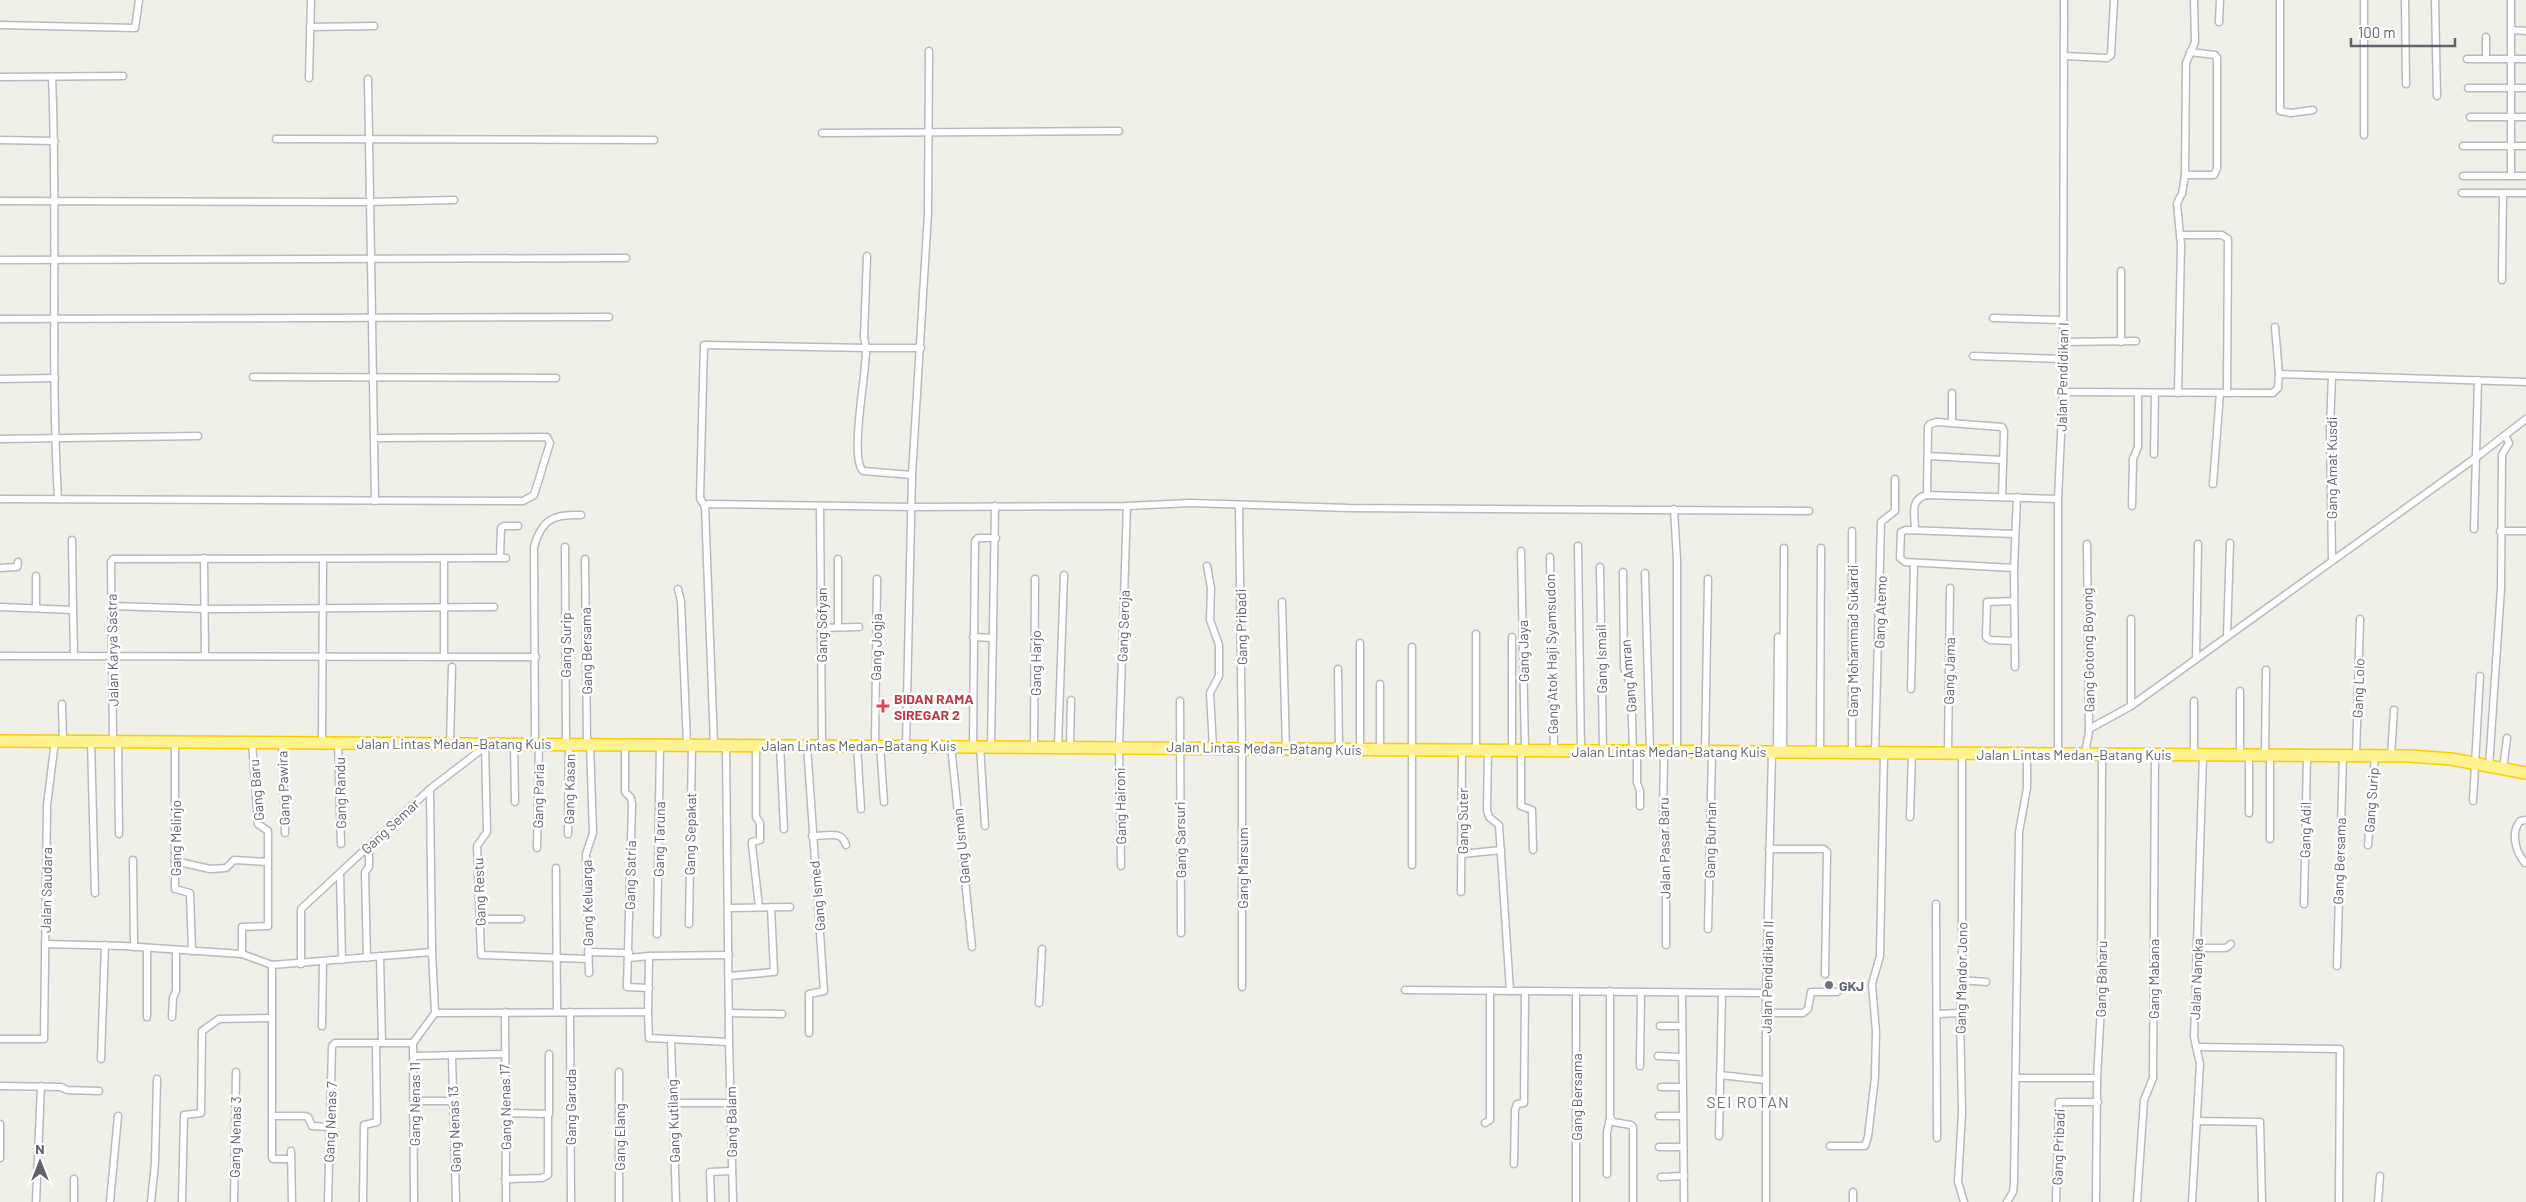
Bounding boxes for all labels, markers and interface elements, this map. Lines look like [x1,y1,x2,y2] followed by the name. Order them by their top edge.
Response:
[2351,15,2455,47] scale bar
[2358,23,2396,41] text: 100 m
[2053,322,2071,432] street label: Jalan Pendidikan I
[2323,417,2340,519] street label: Gang Amat Kusdi
[1844,565,1861,717] street label: Gang Mohammad Sukardi
[1541,574,1561,734] street label: Gang Atok Haji Syamsudon
[1870,575,1890,649] street label: Gang Atemo
[813,587,830,663] street label: Gang Sofyan
[2078,587,2098,713] street label: Gang Gotong Boyong
[1232,589,1250,665] street label: Gang Pribadi
[1113,590,1133,662] street label: Gang Seroja
[103,593,121,707] street label: Jalan Karya Sastra
[577,607,595,695] street label: Gang Bersama
[557,612,574,678] street label: Gang Surip
[867,613,885,681] street label: Gang Jogja
[1514,620,1532,682] street label: Gang Jaya
[1592,624,1610,694] street label: Gang Ismail
[1027,630,1044,696] street label: Gang Harjo
[1940,637,1958,705] street label: Gang Jama
[1616,639,1640,713] street label: Gang Amran
[2348,658,2368,718] street label: Gang Lolo
[894,690,974,723] place label: BIDAN RAMA SIREGAR 2
[876,699,890,713] marker: BIDAN RAMA SIREGAR 2
[356,735,552,752] street label: Jalan Lintas Medan–Batang Kuis
[761,737,957,754] street label: Jalan Lintas Medan–Batang Kuis
[1166,738,1362,758] street label: Jalan Lintas Medan–Batang Kuis
[1571,743,1767,760] street label: Jalan Lintas Medan–Batang Kuis
[1976,746,2172,763] street label: Jalan Lintas Medan–Batang Kuis
[273,750,293,826] street label: Gang Pawira
[560,754,578,824] street label: Gang Kasan
[331,757,349,829] street label: Gang Randu
[245,758,267,822] street label: Gang Baru
[529,764,547,828] street label: Gang Paria
[1111,767,1129,845] street label: Gang Haironi
[2360,767,2382,833] street label: Gang Surip
[1454,788,1471,854] street label: Gang Suter
[681,792,699,876] street label: Gang Sepakat
[358,795,422,857] street label: Gang Semar
[1655,797,1673,899] street label: Jalan Pasar Baru
[167,800,184,876] street label: Gang Melinjo
[650,801,668,877] street label: Gang Taruna
[1171,801,1189,879] street label: Gang Sarsuri
[1701,801,1719,879] street label: Gang Burhan
[2296,802,2314,858] street label: Gang Adil
[949,808,973,884] street label: Gang Usman
[2329,817,2349,905] street label: Gang Bersama
[1234,827,1251,909] street label: Gang Marsum
[621,840,639,910] street label: Gang Satria
[37,847,55,933] street label: Jalan Saudara
[469,857,489,927] street label: Gang Restu
[578,859,596,947] street label: Gang Keluarga
[805,860,829,932] street label: Gang Ismed
[1758,920,1776,1034] street label: Jalan Pendidikan II
[1952,922,1970,1034] street label: Gang Mandor Jono
[2186,938,2206,1020] street label: Jalan Nangka
[2145,939,2162,1019] street label: Gang Mabana
[2092,941,2110,1017] street label: Gang Baharu
[1839,977,1864,994] place label: GKJ
[1823,979,1835,991] marker: GKJ
[1568,1053,1585,1141] street label: Gang Bersama
[406,1062,423,1146] street label: Gang Nenas 11
[496,1063,514,1150] street label: Gang Nenas 17
[562,1069,579,1145] street label: Gang Garuda
[663,1079,683,1163] street label: Gang Kutilang
[320,1081,340,1163] street label: Gang Nenas 7
[444,1085,464,1173] street label: Gang Nenas 13
[722,1086,740,1158] street label: Gang Balam
[1706,1092,1790,1111] district label: SEI ROTAN
[226,1096,244,1178] street label: Gang Nenas 3
[611,1103,628,1171] street label: Gang Elang
[2048,1109,2068,1185] street label: Gang Pribadi
[15,1137,65,1187] north arrow
[35,1140,45,1157] text: N

